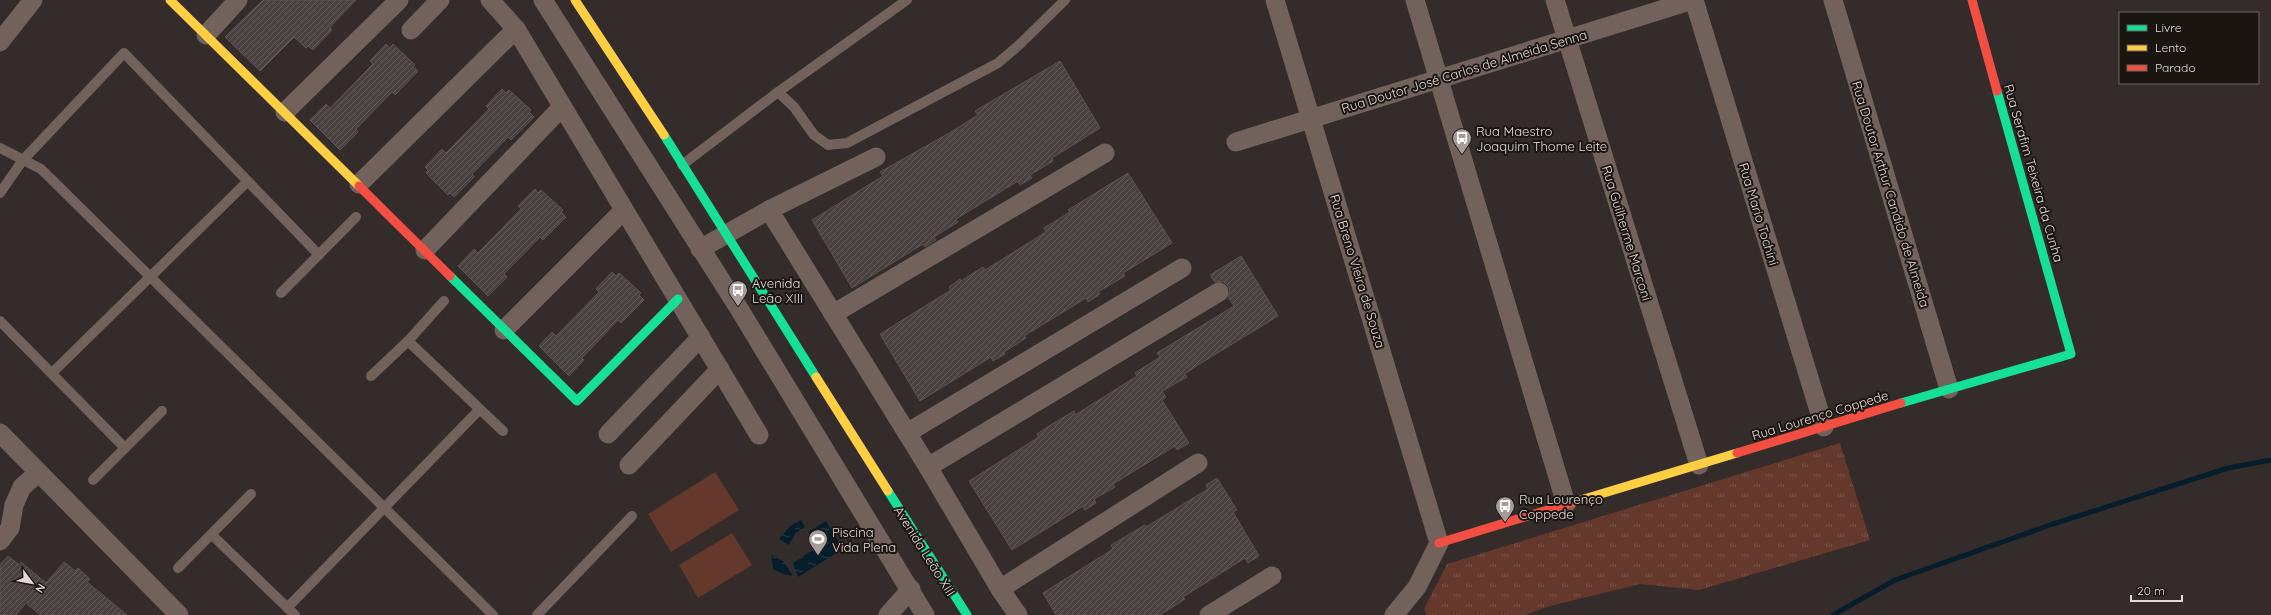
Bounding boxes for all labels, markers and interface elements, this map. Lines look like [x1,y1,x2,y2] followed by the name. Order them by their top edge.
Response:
[2119,12,2259,84] legend
[2155,20,2182,35] text: Livre
[1339,26,1589,116] street label: Rua Doutor José Carlos de Almeida Senna
[2155,40,2186,55] text: Lento
[2155,60,2196,75] text: Parado
[1849,79,1933,309] street label: Rua Doutor Arthur Candido de Almeida
[2001,82,2067,264] street label: Rua Serafim Teixeira da Cunha
[1476,123,1607,154] place label: Rua Maestro Joaquim Thome Leite
[1451,127,1473,155] bus stop icon: Rua Maestro Joaquim Thome Leite
[1736,161,1782,267] street label: Rua Mario Tochini
[1599,164,1655,302] street label: Rua Guilherme Marconi
[1327,192,1389,350] street label: Rua Breno Vieira de Souza
[752,275,803,306] place label: Avenida Leão XIII
[727,279,749,307] bus stop icon: Avenida Leão XIII
[1750,387,1890,443] street label: Rua Lourenço Coppede
[1519,491,1603,522] place label: Rua Lourenço Coppede
[1494,495,1516,523] bus stop icon: Rua Lourenço Coppede
[891,503,959,599] street label: Avenida Leão XIII
[832,524,896,555] place label: Piscina Vida Plena
[807,528,829,556] sports icon: Piscina Vida Plena
[12,563,52,603] north arrow
[2131,577,2182,603] scale bar
[32,581,49,595] text: N
[2137,583,2165,598] text: 20 m

